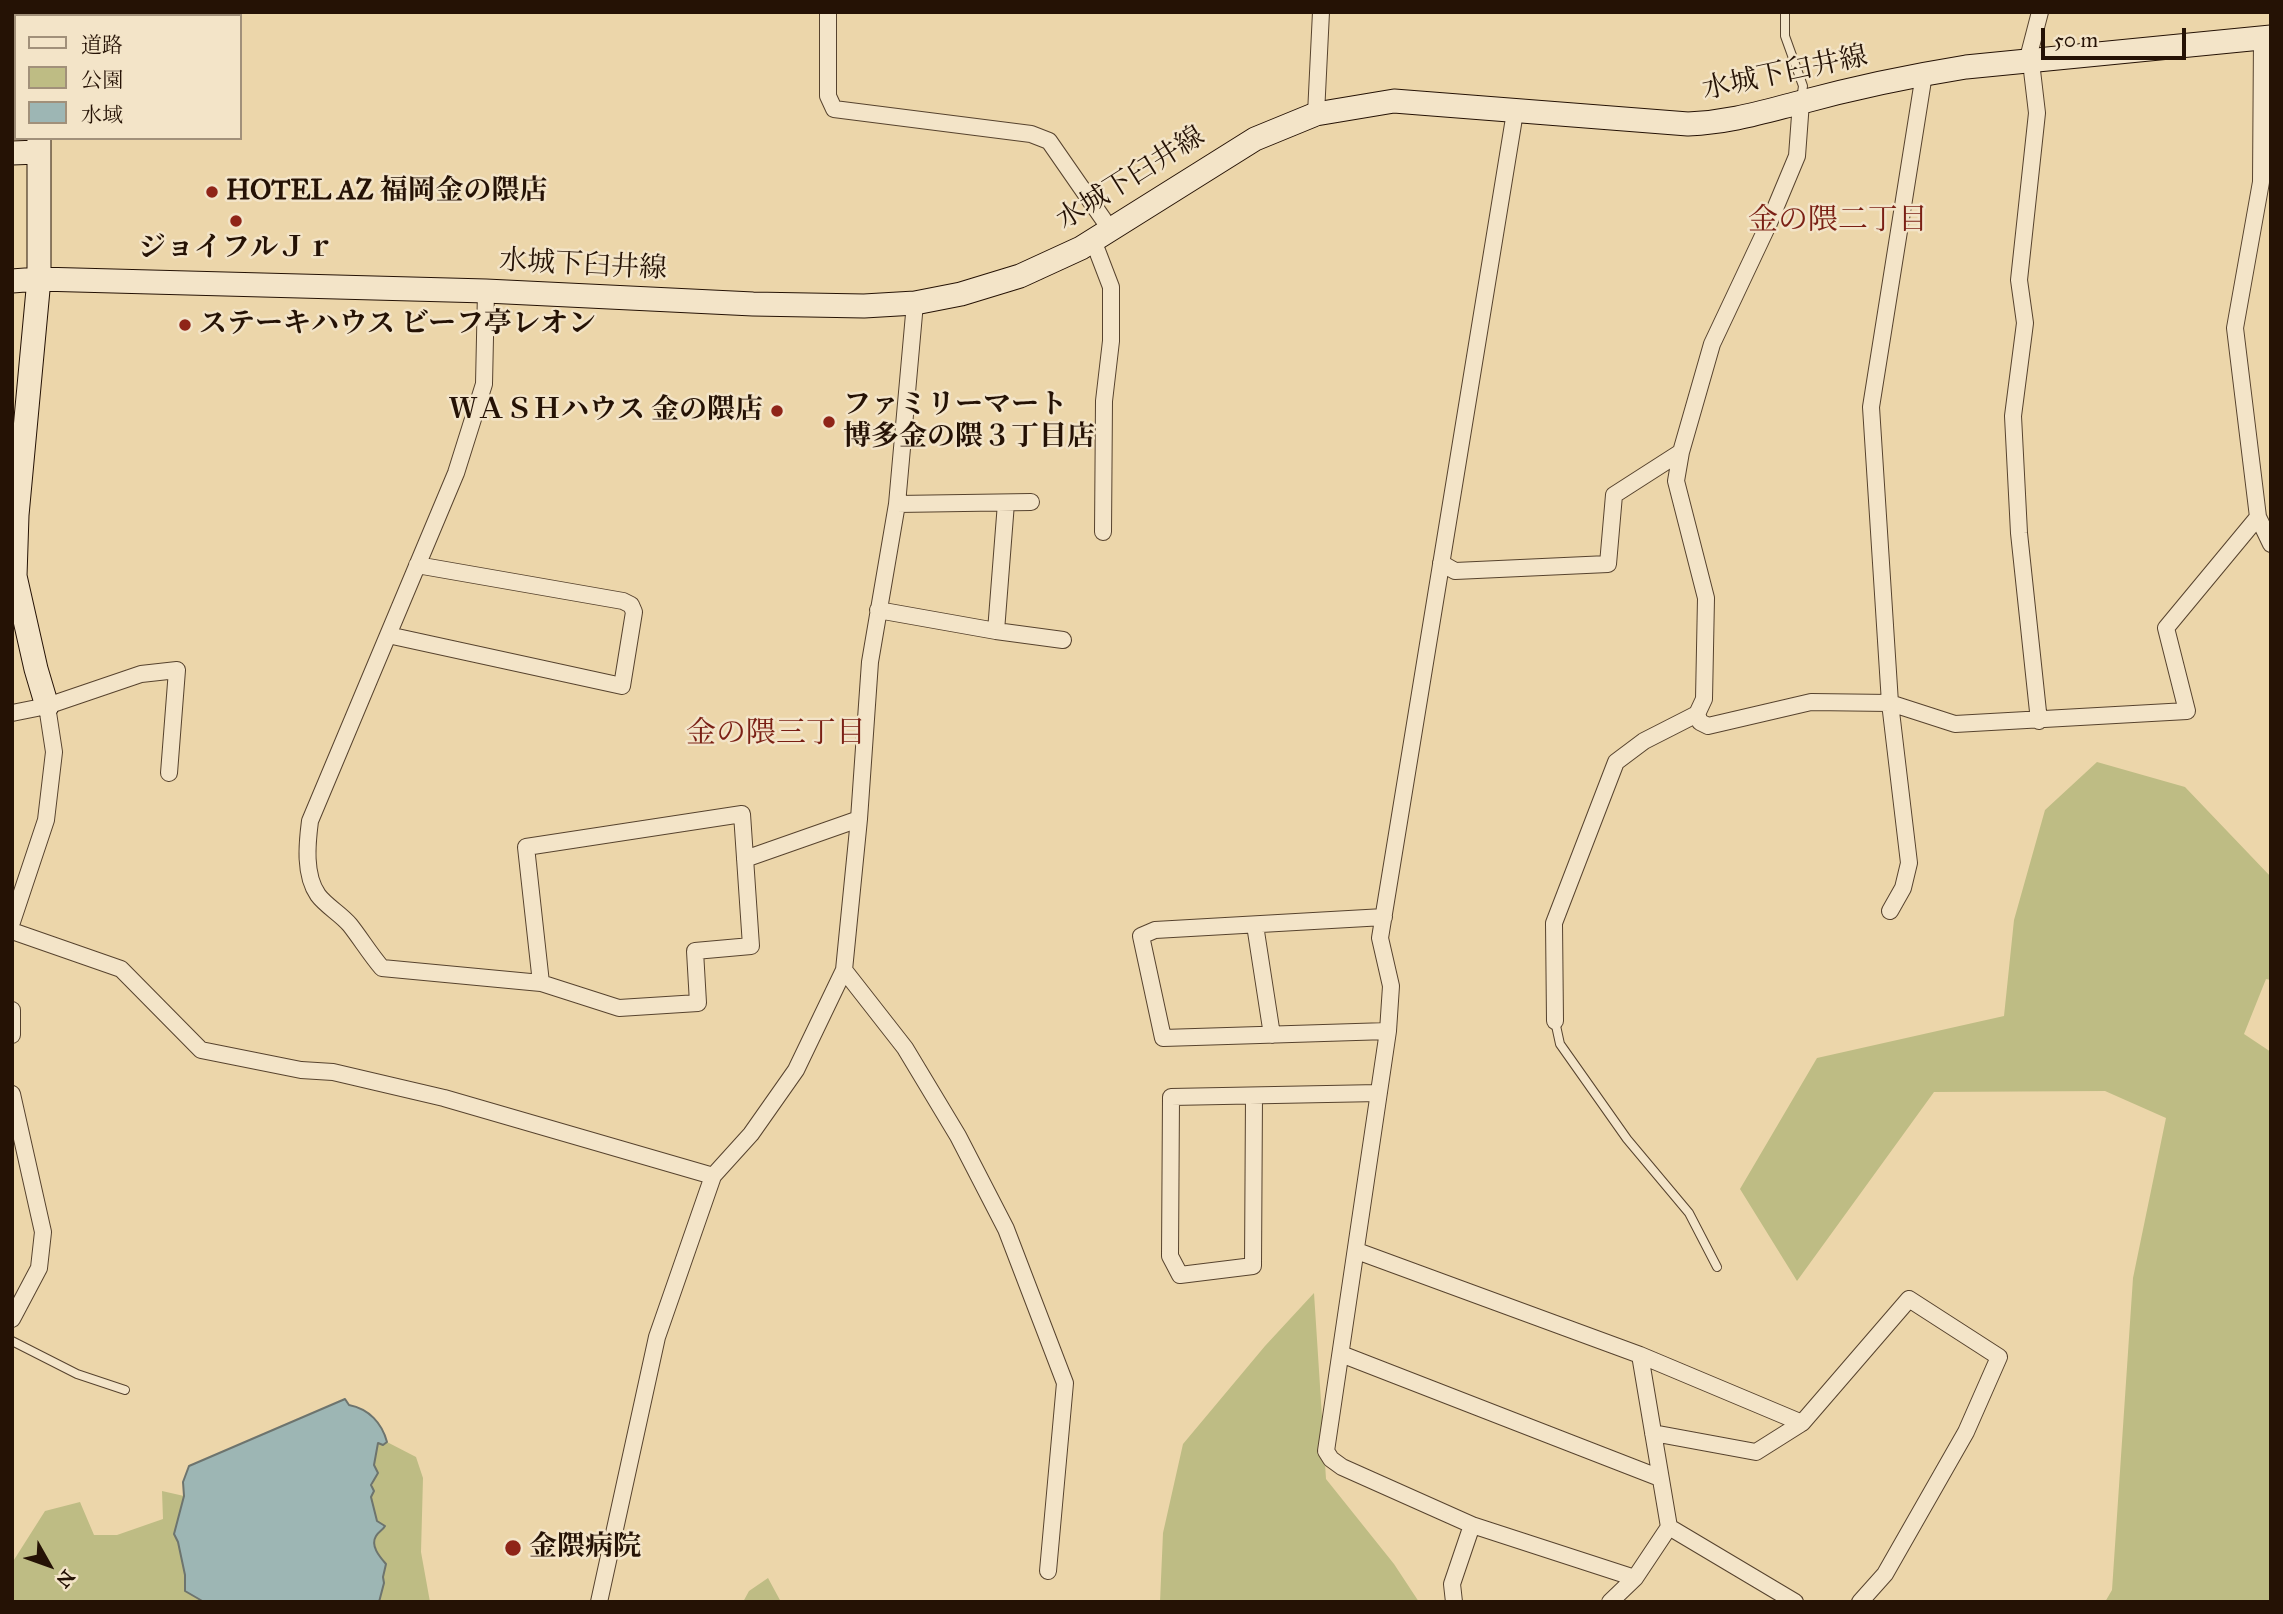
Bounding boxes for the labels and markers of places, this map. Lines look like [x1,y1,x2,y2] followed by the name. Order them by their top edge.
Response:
[226,175,548,209] place label: HOTEL AZ 福岡金の隈店
[204,184,220,200] marker: HOTEL AZ 福岡金の隈店
[228,213,244,229] marker: ジョイフルＪｒ
[138,232,334,266] place label: ジョイフルＪｒ
[199,308,596,342] place label: ステーキハウス ビーフ亭レオン
[177,317,193,333] marker: ステーキハウス ビーフ亭レオン
[843,389,1095,455] place label: ファミリーマート 博多金の隈３丁目店
[449,394,763,428] place label: ＷＡＳＨハウス 金の隈店
[769,403,785,419] marker: ＷＡＳＨハウス 金の隈店
[821,414,837,430] marker: ファミリーマート 博多金の隈３丁目店
[529,1531,641,1565] place label: 金隈病院
[503,1538,523,1558] marker: 金隈病院

